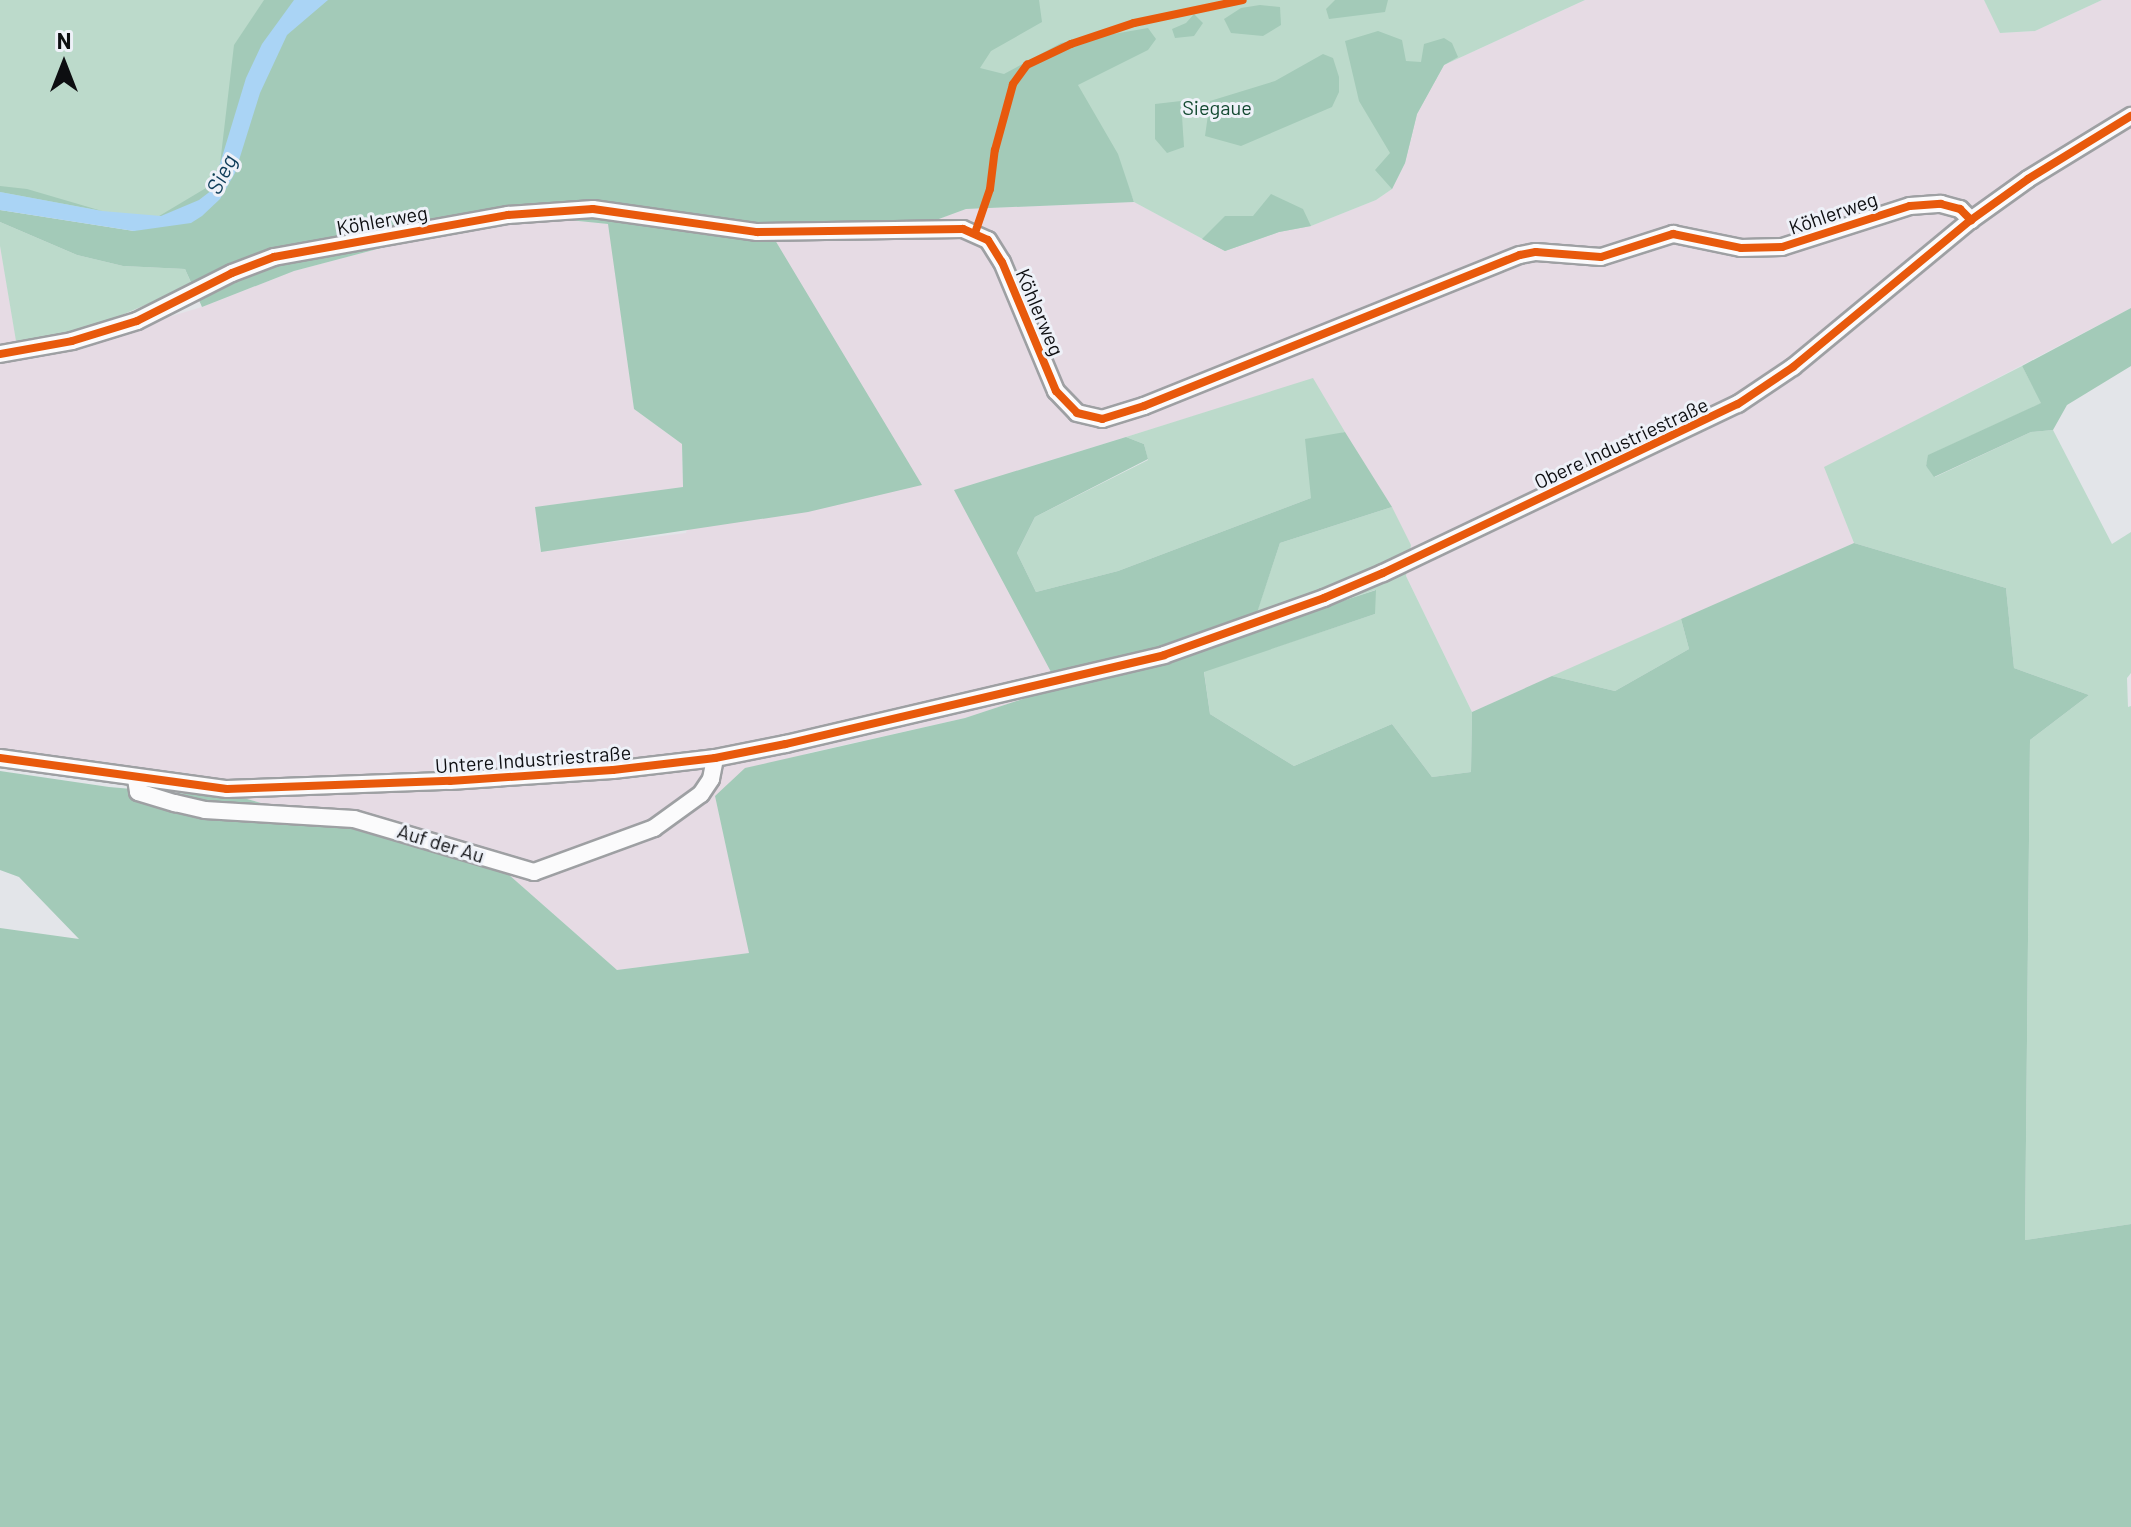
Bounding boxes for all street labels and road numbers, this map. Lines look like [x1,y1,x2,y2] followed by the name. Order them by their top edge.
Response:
[1786,187,1880,239] street label: Köhlerweg
[335,200,429,240] street label: Köhlerweg
[1011,265,1069,359] street label: Köhlerweg
[1530,392,1712,494] street label: Obere Industriestraße
[434,740,632,778] street label: Untere Industriestraße
[395,818,487,868] street label: Auf der Au

